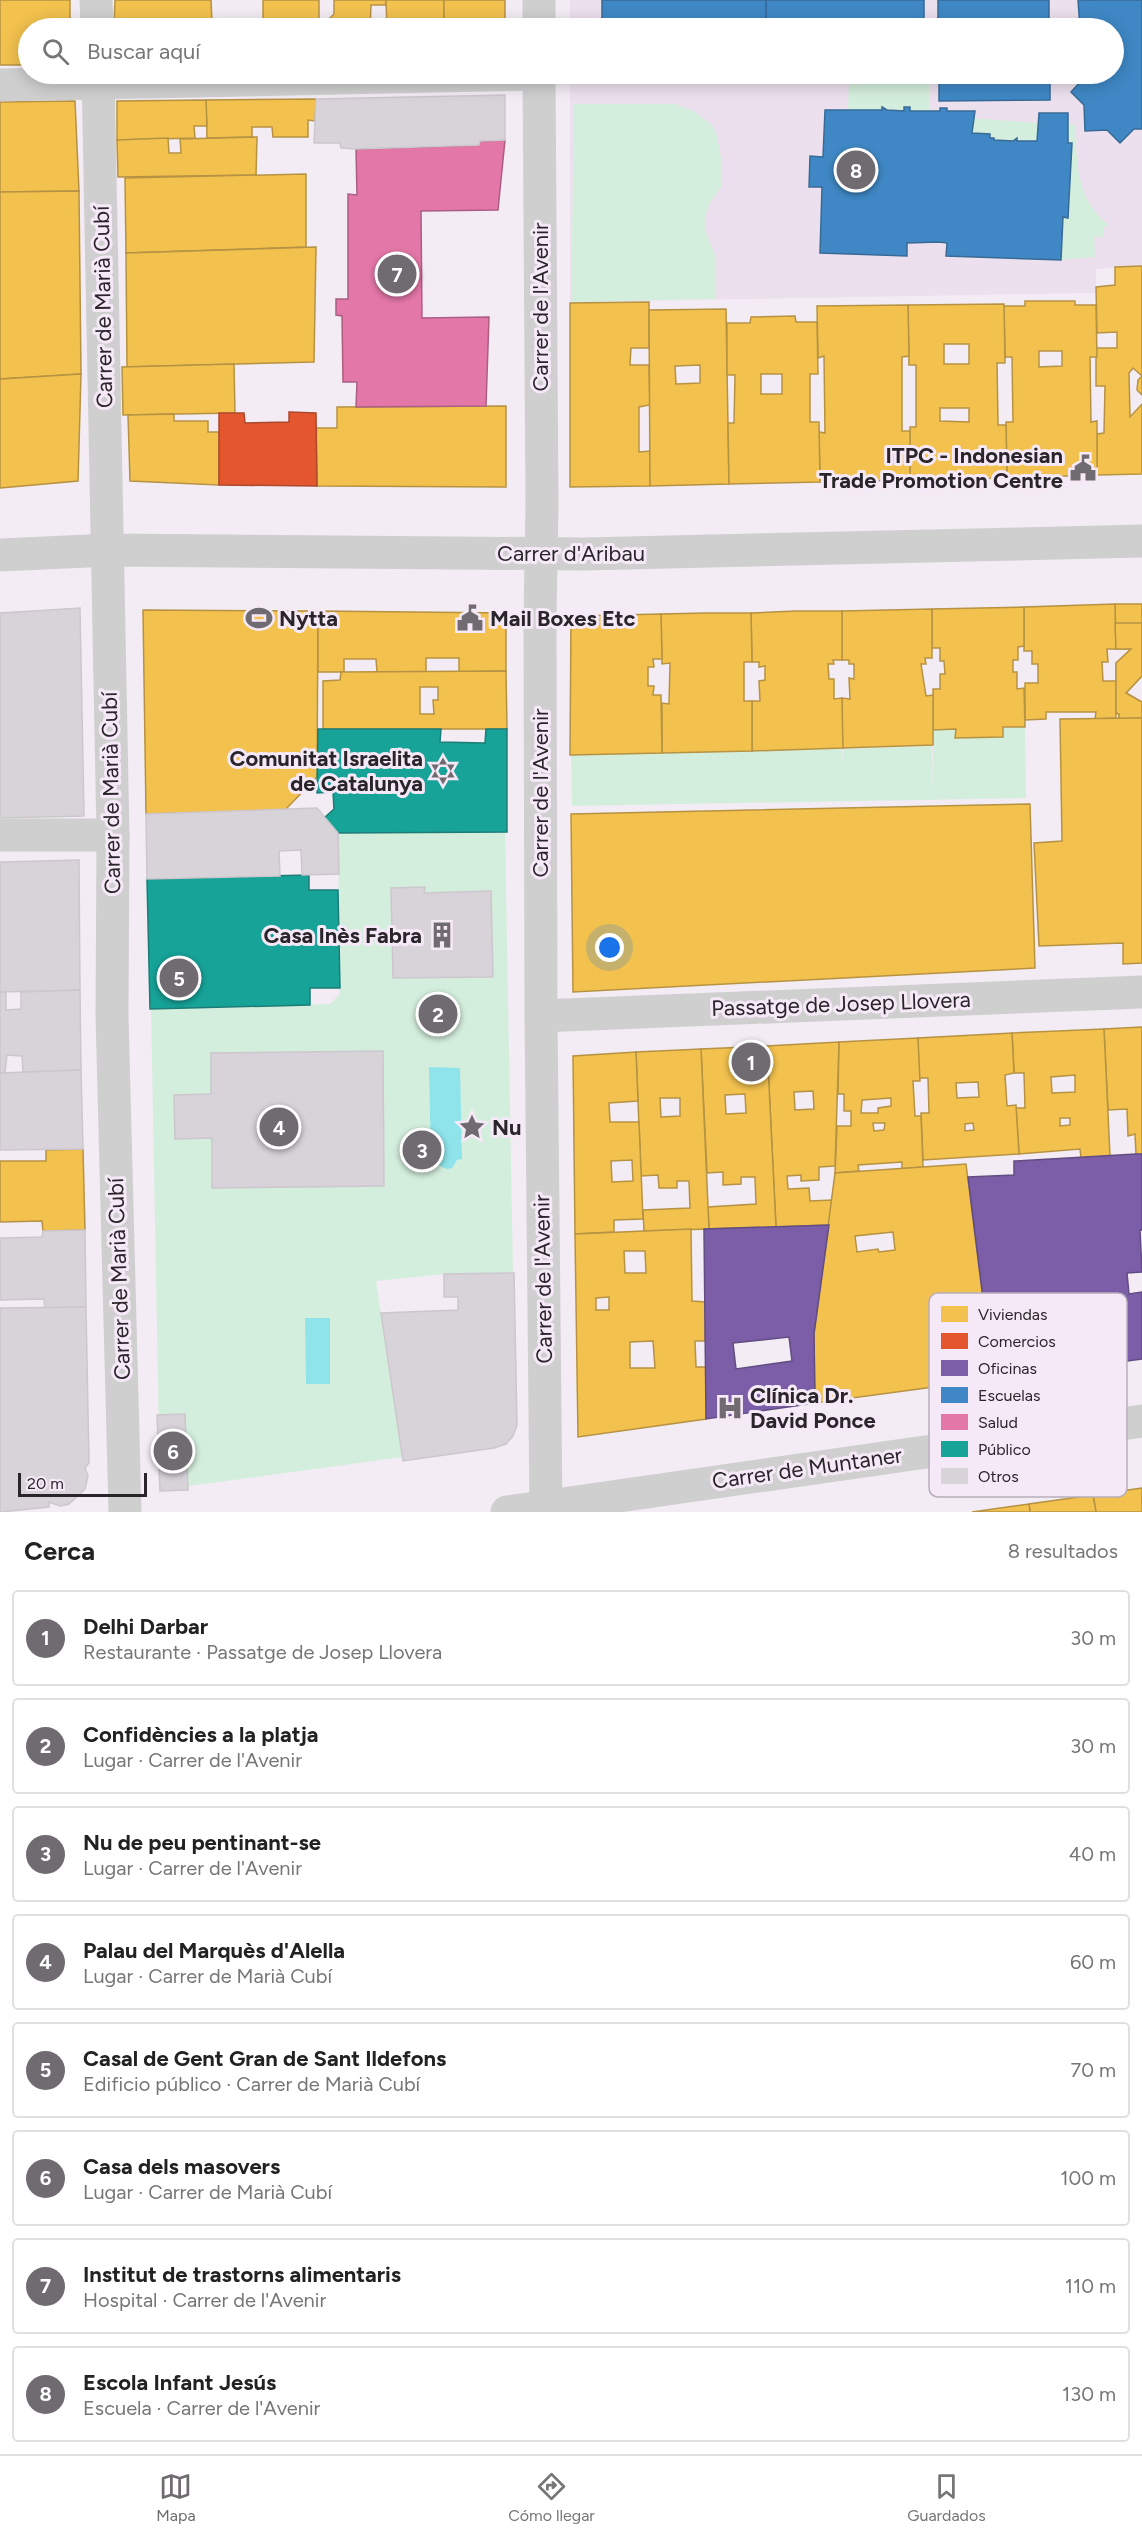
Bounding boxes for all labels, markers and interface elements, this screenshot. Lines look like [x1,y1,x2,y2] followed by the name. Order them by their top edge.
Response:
[18,18,1124,84] search box
[39,35,72,68] icon: search
[87,38,200,65] text: Buscar aquí
[836,148,876,192] pin: 8
[88,205,118,408] street label: Carrer de Marià Cubí
[527,222,554,392] street label: Carrer de l'Avenir
[378,252,416,296] pin: 7
[819,442,1063,494] place label: ITPC - Indonesian Trade Promotion Centre
[1068,453,1098,483] public building icon: ITPC - Indonesian Trade Promotion Centre
[497,540,645,567] street label: Carrer d'Aribau
[244,603,274,633] sports icon: Nytta
[455,603,485,633] public building icon: Mail Boxes Etc
[279,605,338,632] place label: Nytta
[490,605,636,632] place label: Mail Boxes Etc
[96,691,126,894] street label: Carrer de Marià Cubí
[527,708,554,878] street label: Carrer de l'Avenir
[229,745,423,797] place label: Comunitat Israelita de Catalunya
[428,756,458,786] synagogue icon: Comunitat Israelita de Catalunya
[427,920,457,950] building icon: Casa Inès Fabra
[264,922,422,949] place label: Casa Inès Fabra
[595,933,624,962] your location
[160,956,198,1000] pin: 5
[711,986,971,1022] street label: Passatge de Josep Llovera
[418,992,458,1036] pin: 2
[732,1040,771,1084] pin: 1
[260,1104,298,1150] pin: 4
[457,1112,487,1142] place icon: Nu
[492,1114,522,1141] place label: Nu
[402,1128,442,1172] pin: 3
[102,1177,136,1381] street label: Carrer de Marià Cubí
[528,1194,558,1364] street label: Carrer de l'Avenir
[929,1293,1127,1497] legend
[978,1305,1048,1324] text: Viviendas
[978,1332,1056,1351] text: Comercios
[978,1359,1037,1378] text: Oficinas
[750,1382,876,1434] place label: Clínica Dr. David Ponce
[978,1386,1040,1405] text: Escuelas
[715,1393,745,1423] hospital icon: Clínica Dr. David Ponce
[978,1413,1018,1432] text: Salud
[154,1428,192,1474] pin: 6
[978,1440,1031,1459] text: Público
[710,1441,904,1495] street label: Carrer de Muntaner
[978,1467,1019,1486] text: Otros
[18,1470,147,1498] scale bar
[27,1474,64,1493] text: 20 m
[24,1535,95,1567] text: Cerca
[1008,1539,1118,1563] text: 8 resultados
[83,1613,208,1640] text: Delhi Darbar
[41,1626,50,1650] text: 1
[1070,1626,1116,1650] text: 30 m
[83,1640,442,1664] text: Restaurante · Passatge de Josep Llovera
[83,1721,319,1748] text: Confidències a la platja
[40,1734,51,1758] text: 2
[1070,1734,1116,1758] text: 30 m
[83,1748,302,1772] text: Lugar · Carrer de l'Avenir
[83,1829,321,1856] text: Nu de peu pentinant-se
[40,1842,51,1866] text: 3
[1069,1842,1116,1866] text: 40 m
[83,1856,302,1880] text: Lugar · Carrer de l'Avenir
[83,1937,345,1964] text: Palau del Marquès d'Alella
[39,1950,52,1974] text: 4
[1070,1950,1116,1974] text: 60 m
[83,1964,332,1988] text: Lugar · Carrer de Marià Cubí
[83,2045,446,2072] text: Casal de Gent Gran de Sant Ildefons
[40,2058,51,2082] text: 5
[1070,2058,1116,2082] text: 70 m
[83,2072,420,2096] text: Edificio público · Carrer de Marià Cubí
[83,2153,280,2180] text: Casa dels masovers
[40,2166,51,2190] text: 6
[1060,2166,1116,2190] text: 100 m
[83,2180,332,2204] text: Lugar · Carrer de Marià Cubí
[83,2261,401,2288] text: Institut de trastorns alimentaris
[40,2274,51,2298] text: 7
[1065,2274,1116,2298] text: 110 m
[83,2288,326,2312] text: Hospital · Carrer de l'Avenir
[83,2369,276,2396] text: Escola Infant Jesús
[39,2382,52,2406] text: 8
[1062,2382,1116,2406] text: 130 m
[83,2396,320,2420] text: Escuela · Carrer de l'Avenir
[156,2470,196,2525] tab: Mapa
[508,2470,595,2525] tab: Cómo llegar
[907,2470,986,2525] tab: Guardados

